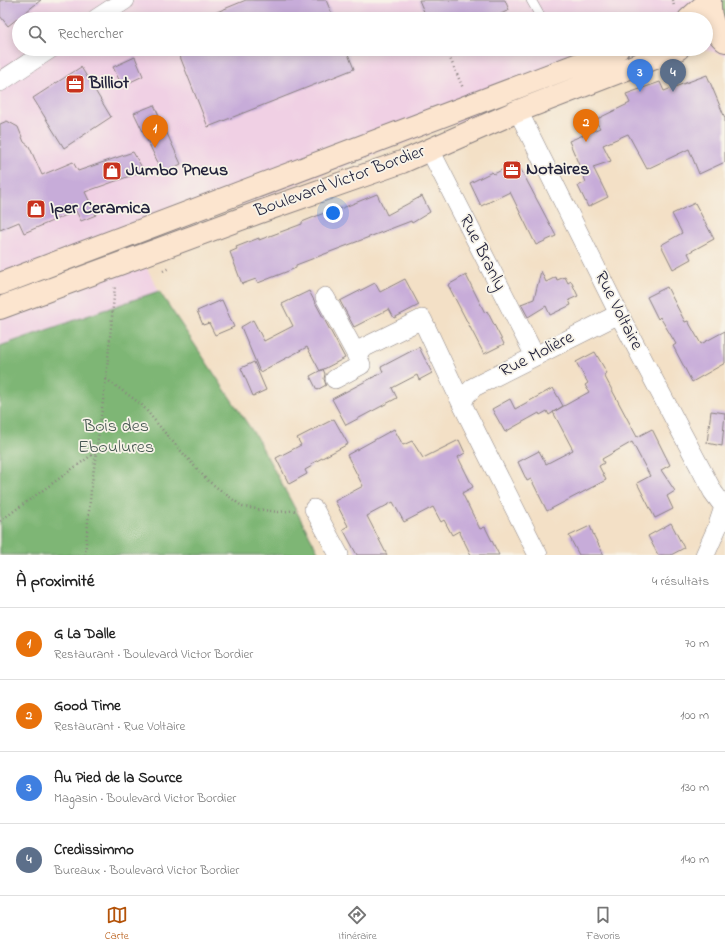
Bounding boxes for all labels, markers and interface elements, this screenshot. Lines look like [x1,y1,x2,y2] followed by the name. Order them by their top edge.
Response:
[12,12,713,56] search box
[26,23,48,45] icon: search
[58,23,123,45] text: Rechercher
[627,59,653,92] pin: 3
[660,59,686,92] pin: 4
[88,71,130,97] place label: Billiot
[64,73,86,95] office icon: Billiot
[573,109,599,142] pin: 2
[142,115,168,148] pin: 1
[250,139,429,225] street label: Boulevard Victor Bordier
[526,157,589,183] place label: Notaires
[126,158,228,184] place label: Jumbo Pneus
[501,159,523,181] office icon: Notaires
[101,160,123,182] shop icon: Jumbo Pneus
[50,196,151,222] place label: Iper Ceramica
[25,198,47,220] shop icon: Iper Ceramica
[323,203,343,223] your location
[452,211,512,295] street label: Rue Branly
[587,267,649,356] street label: Rue Voltaire
[495,325,580,385] street label: Rue Molière
[78,414,154,461] park label: Bois des Eboulures
[16,569,94,594] text: À proximité
[652,572,709,591] text: 4 résultats
[54,623,115,645] text: G La Dalle
[27,634,31,653] text: 1
[685,634,709,653] text: 70 m
[54,645,253,664] text: Restaurant · Boulevard Victor Bordier
[54,695,121,717] text: Good Time
[26,706,32,725] text: 2
[680,706,709,725] text: 100 m
[54,717,185,736] text: Restaurant · Rue Voltaire
[54,767,182,789] text: Au Pied de la Source
[26,778,32,797] text: 3
[681,778,709,797] text: 130 m
[54,789,236,808] text: Magasin · Boulevard Victor Bordier
[54,839,134,861] text: Credissimmo
[26,850,32,869] text: 4
[681,850,709,869] text: 140 m
[54,861,239,880] text: Bureaux · Boulevard Victor Bordier
[105,904,129,944] tab: Carte
[338,904,377,944] tab: Itinéraire
[586,904,620,944] tab: Favoris

